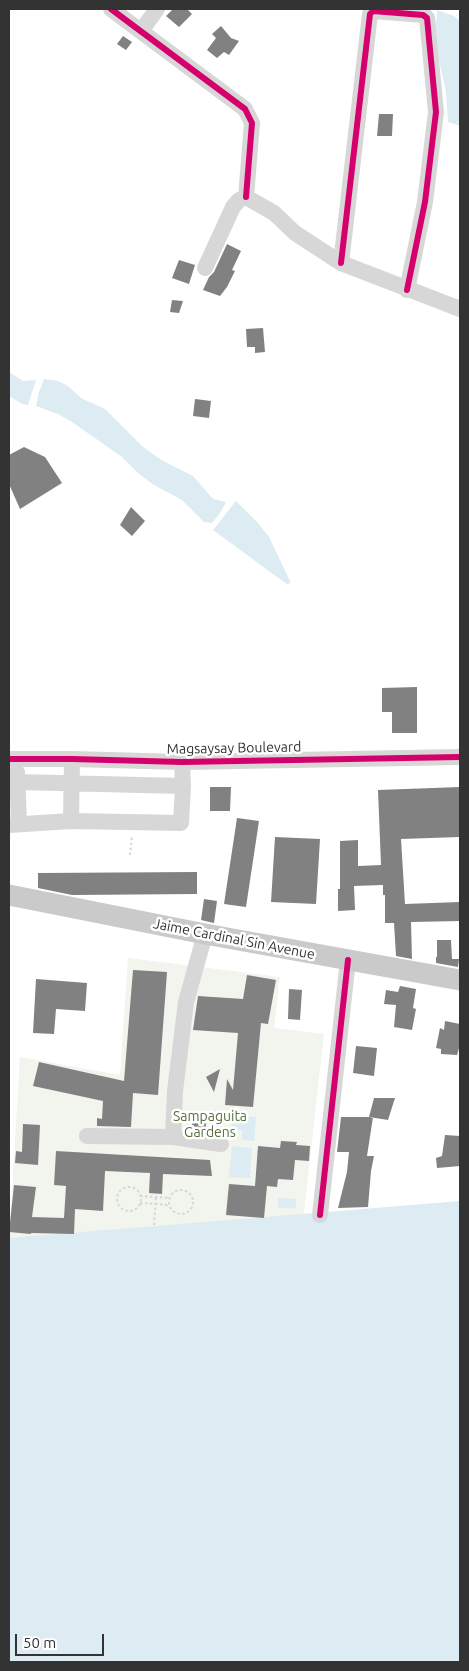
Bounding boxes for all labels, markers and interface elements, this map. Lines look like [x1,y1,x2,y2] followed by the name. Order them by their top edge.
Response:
[167,738,301,758] street label: Magsaysay Boulevard
[152,915,316,963] street label: Jaime Cardinal Sin Avenue
[173,1108,247,1140] park label: Sampaguita Gardens
[18,1624,106,1656] scale bar
[23,1634,56,1651] text: 50 m

